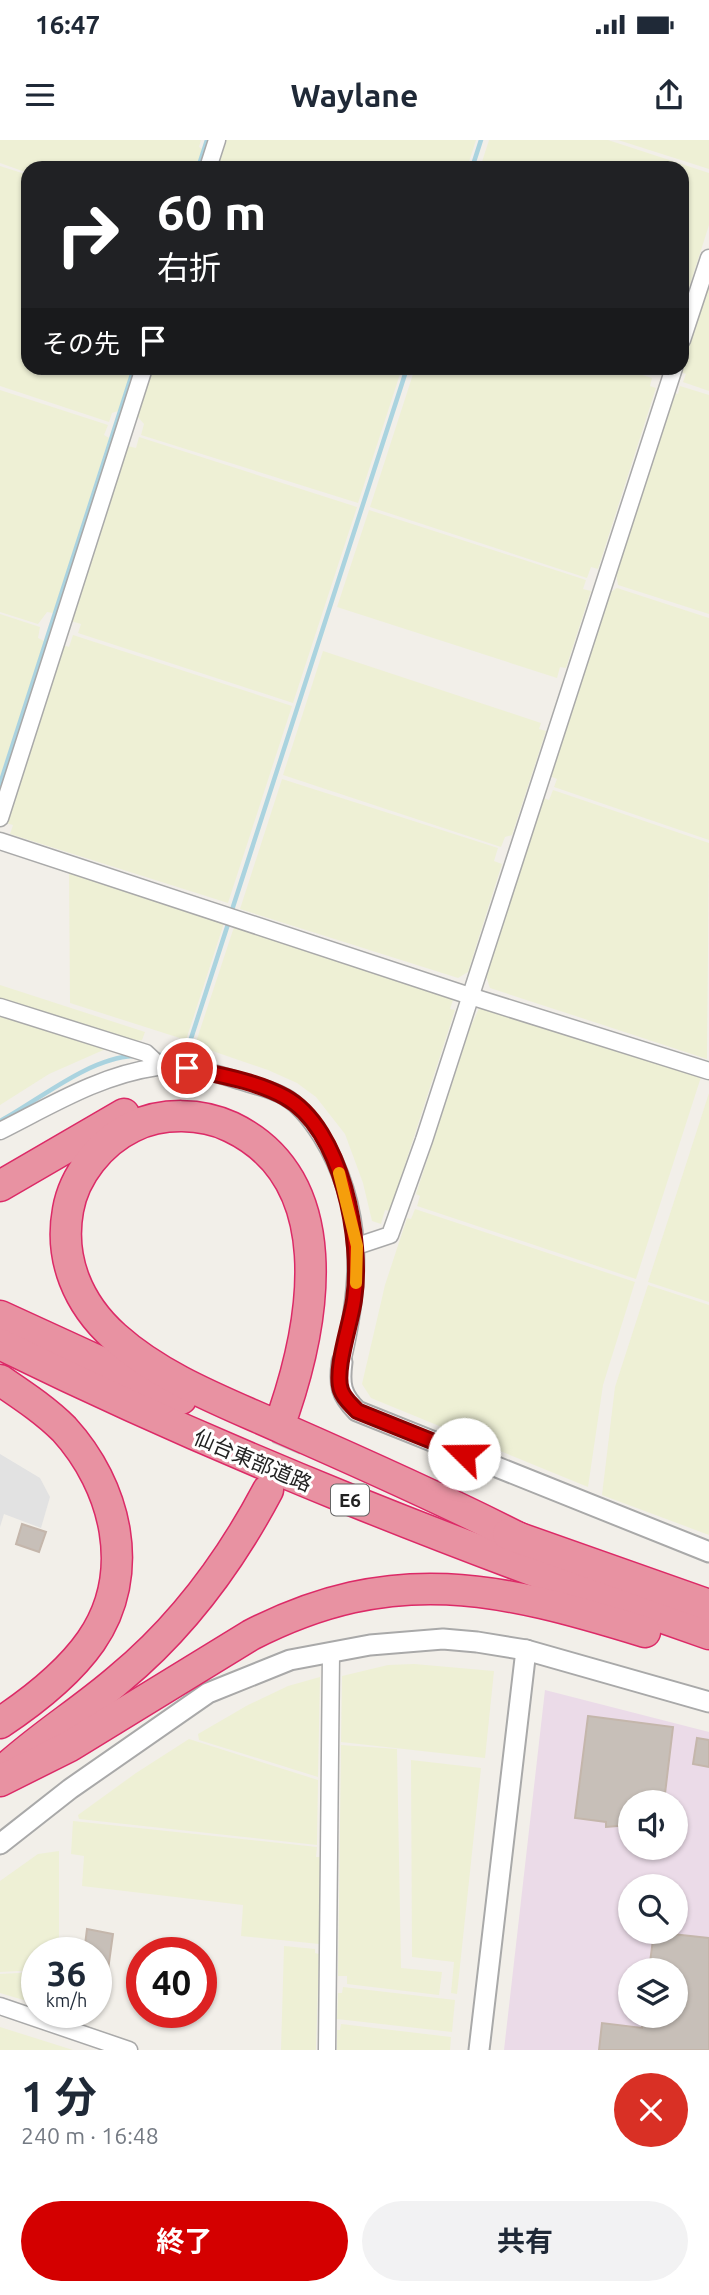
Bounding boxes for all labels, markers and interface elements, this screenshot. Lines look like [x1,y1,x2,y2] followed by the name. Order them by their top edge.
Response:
[35,10,100,39] text: 16:47
[21,76,59,114] icon: menu
[650,76,688,114] icon: share
[291,77,418,113] text: Waylane
[157,184,266,239] text: 60 m
[42,189,133,280] icon: right
[157,249,221,285] text: 右折
[134,322,172,360] icon: arrive
[42,329,120,358] text: その先
[157,1038,217,1098] pin
[168,1049,206,1087] icon: arrive
[427,1417,501,1491] position arrow
[190,1424,316,1496] street label: 仙台東部道路
[331,1484,369,1516] road number: E6
[618,1790,688,2028] map controls
[618,1790,688,1860] button: sound
[618,1874,688,1944] button: search
[126,1937,217,2028] speed limit sign: 40
[47,1953,86,1993] text: 36
[618,1958,688,2028] button: layers
[46,1990,87,2010] text: km/h
[21,2073,97,2120] text: 1 分
[614,2073,688,2147] button: close
[21,2123,159,2148] text: 240 m · 16:48
[21,2201,348,2281] button: 終了
[362,2201,688,2281] button: 共有

